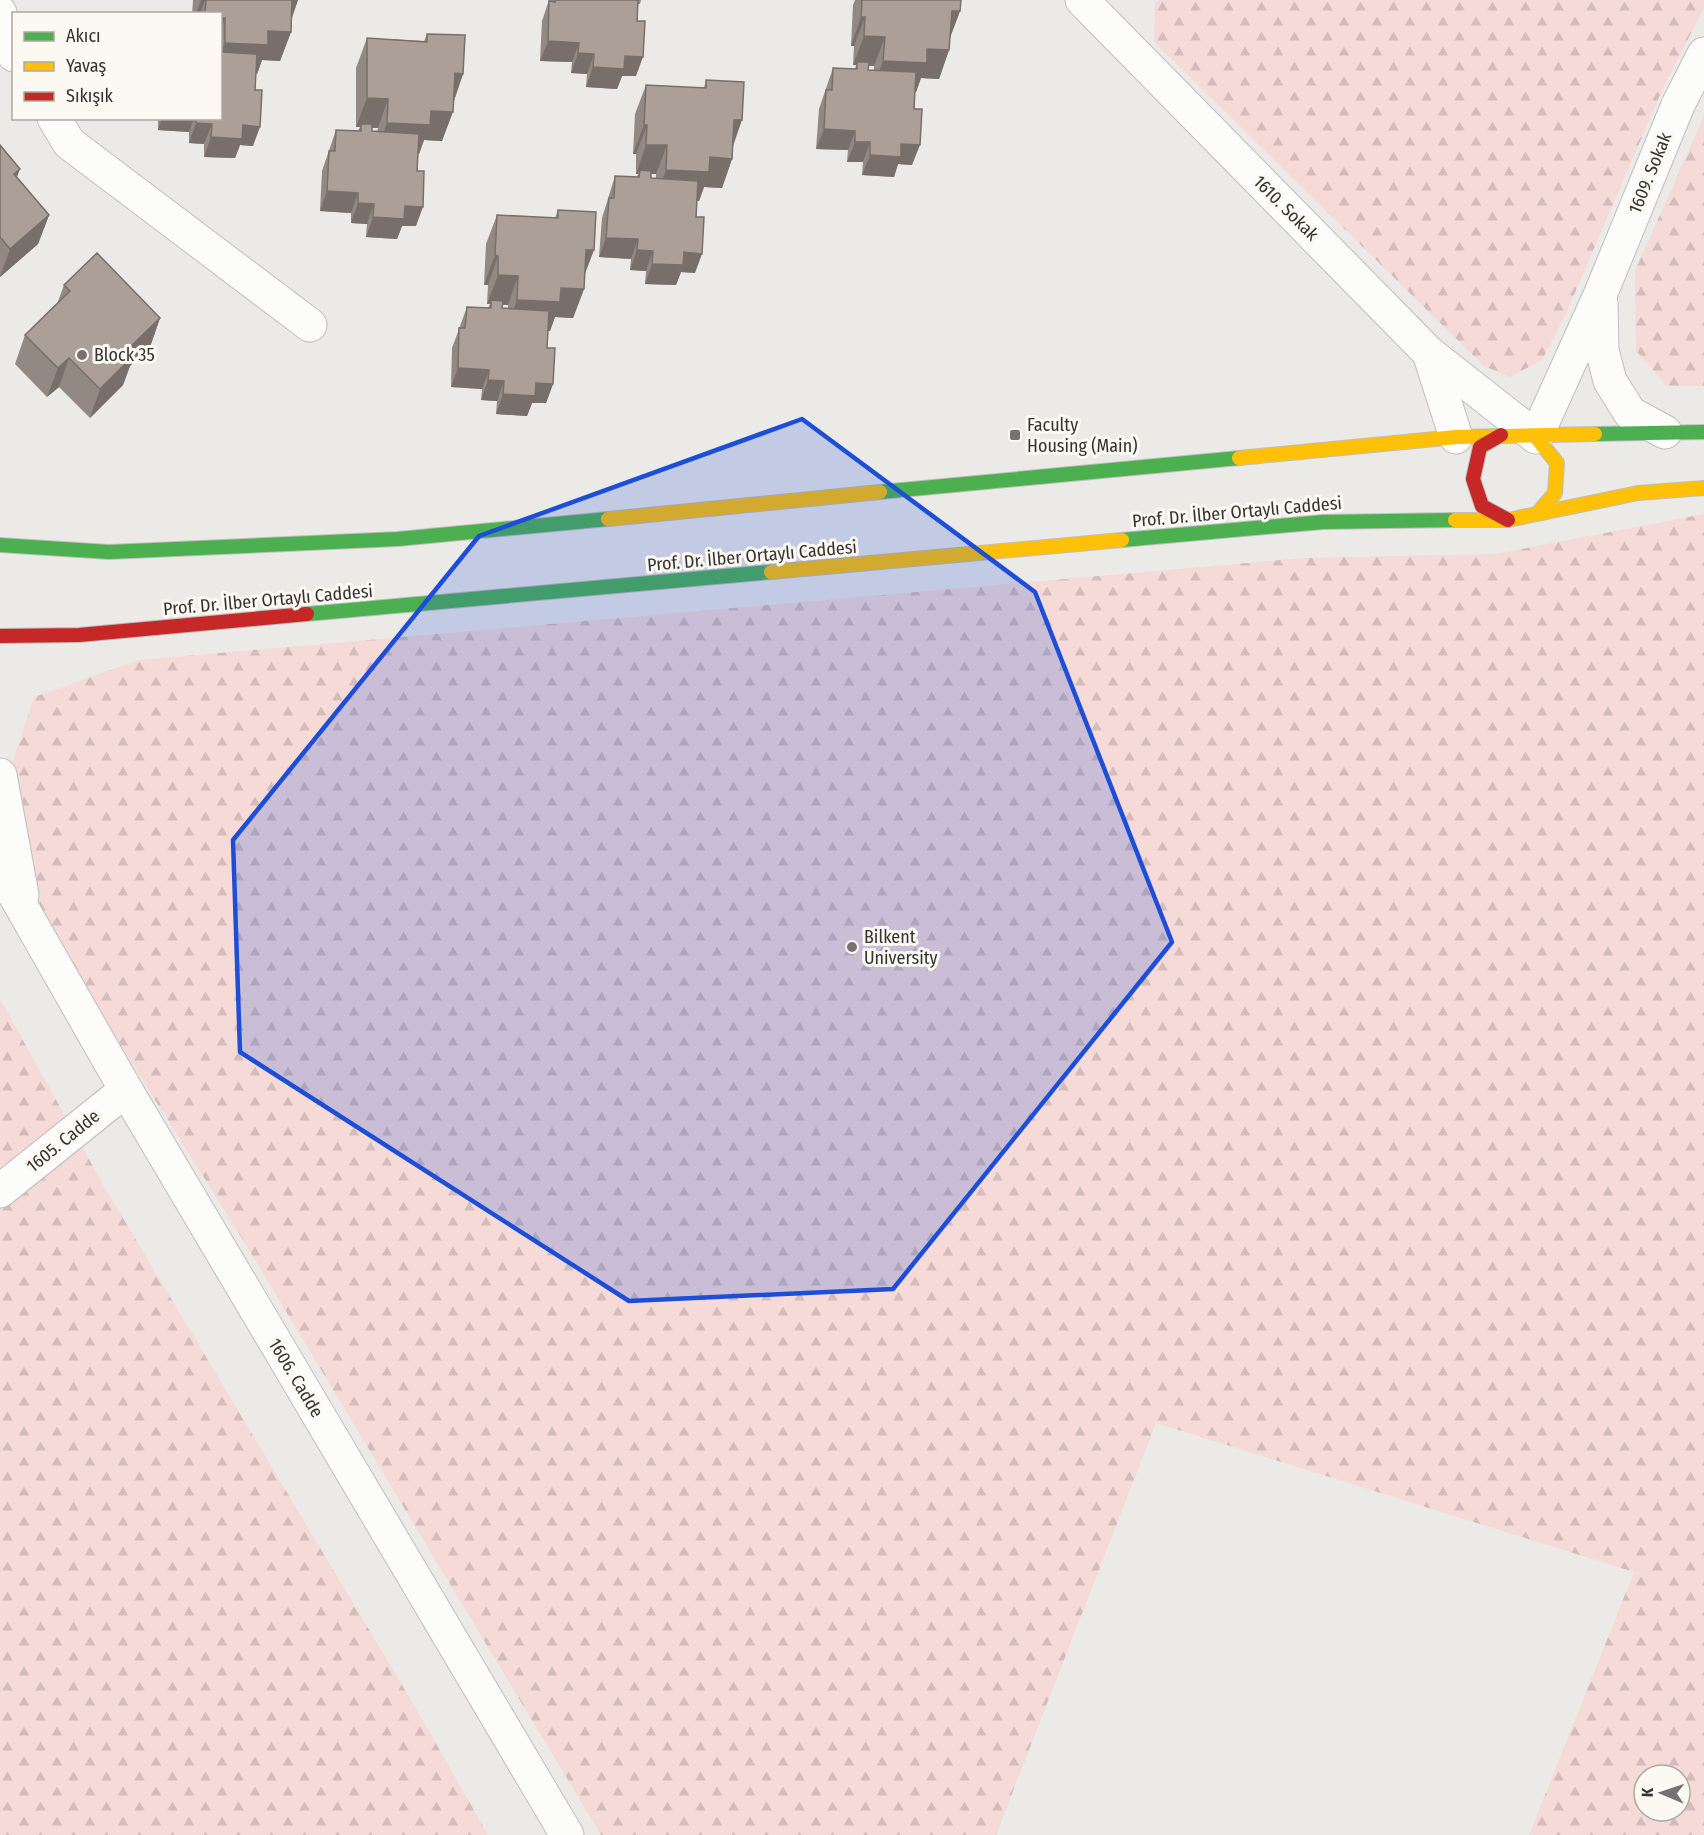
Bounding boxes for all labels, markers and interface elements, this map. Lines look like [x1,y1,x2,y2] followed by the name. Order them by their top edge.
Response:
[12,12,222,120] legend
[66,25,101,47] text: Akıcı
[66,55,107,77] text: Yavaş
[66,85,114,107] text: Sıkışık
[1624,129,1676,217] street label: 1609. Sokak
[1249,171,1324,246] street label: 1610. Sokak
[94,344,155,366] place label: Block 35
[75,348,89,362] marker: Block 35
[1027,414,1137,457] place label: Faculty Housing (Main)
[1008,428,1022,442] marker: Faculty Housing (Main)
[1131,492,1343,532] street label: Prof. Dr. İlber Ortaylı Caddesi
[646,536,858,576] street label: Prof. Dr. İlber Ortaylı Caddesi
[162,580,374,620] street label: Prof. Dr. İlber Ortaylı Caddesi
[864,926,938,969] place label: Bilkent University
[845,940,859,954] marker: Bilkent University
[22,1105,104,1177] street label: 1605. Cadde
[264,1334,328,1422] street label: 1606. Cadde
[1632,1763,1692,1823] north arrow
[1638,1787,1657,1797] text: K

